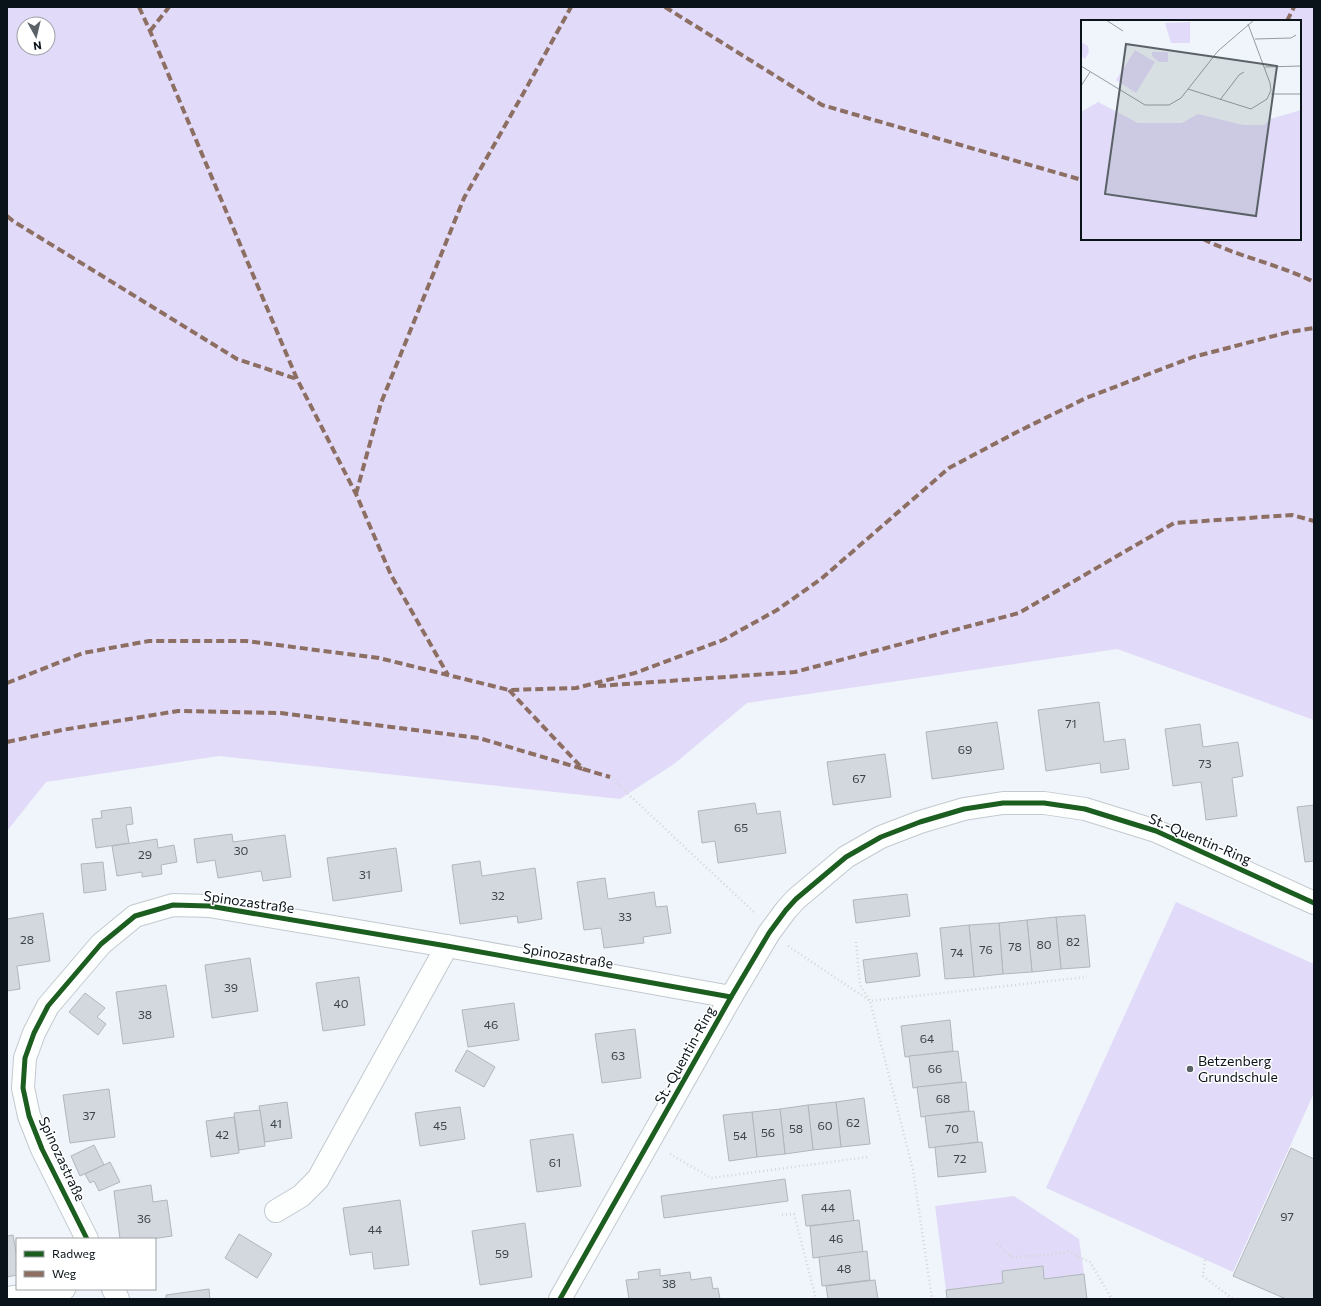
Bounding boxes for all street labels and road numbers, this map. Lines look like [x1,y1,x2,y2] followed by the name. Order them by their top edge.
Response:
[1146,809,1254,868] street label: St.-Quentin-Ring
[203,887,296,916] street label: Spinozastraße
[522,939,615,972] street label: Spinozastraße
[651,1002,719,1107] street label: St.-Quentin-Ring
[35,1114,89,1204] street label: Spinozastraße

